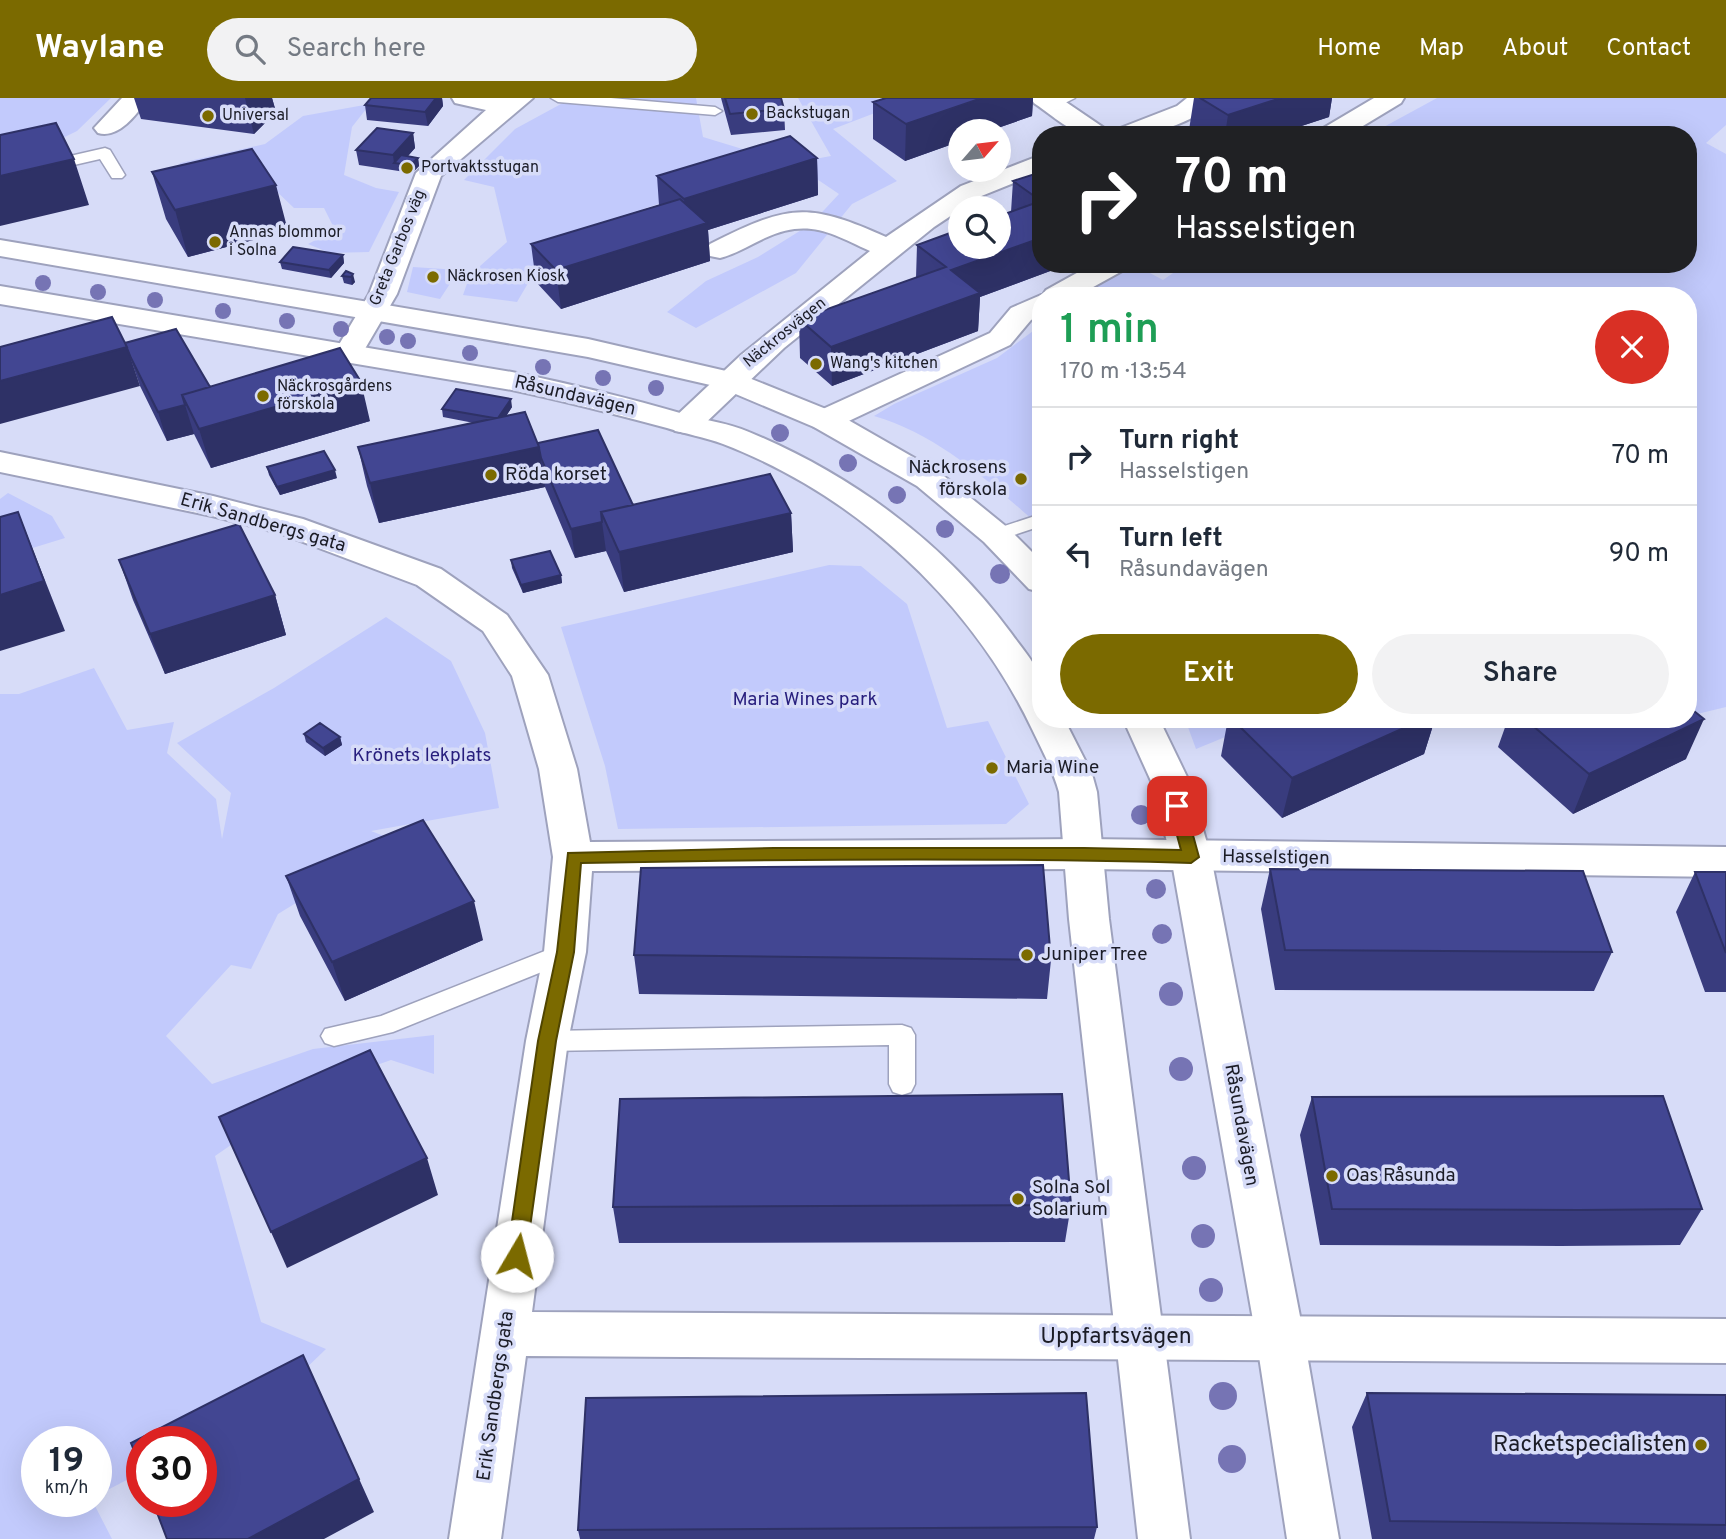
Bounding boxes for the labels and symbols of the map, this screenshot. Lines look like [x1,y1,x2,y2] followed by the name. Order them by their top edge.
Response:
[766,104,850,124] place label: Backstugan
[222,106,289,126] place label: Universal
[744,106,760,122] marker: Backstugan
[200,108,216,124] marker: Universal
[948,119,1012,182] north arrow
[421,158,539,178] place label: Portvaktsstugan
[399,160,415,176] marker: Portvaktsstugan
[366,187,430,309] street label: Greta Garbos väg
[229,223,343,261] place label: Annas blommor i Solna
[207,234,223,250] marker: Annas blommor i Solna
[447,267,566,287] place label: Näckrosen Kiosk
[425,269,441,285] marker: Näckrosen Kiosk
[740,294,830,372] street label: Näckrosvägen
[830,354,938,374] place label: Wang's kitchen
[808,356,824,372] marker: Wang's kitchen
[512,370,638,422] street label: Råsundavägen
[277,377,392,415] place label: Näckrosgårdens förskola
[255,388,271,404] marker: Näckrosgårdens förskola
[908,456,1007,502] place label: Näckrosens förskola
[505,463,607,487] place label: Röda korset
[483,467,499,483] marker: Röda korset
[1013,471,1029,487] marker: Näckrosens förskola
[177,488,349,558] street label: Erik Sandbergs gata
[733,688,877,712] park label: Maria Wines park
[353,744,491,768] park label: Krönets lekplats
[1006,756,1099,780] place label: Maria Wine
[984,760,1000,776] marker: Maria Wine
[1147,776,1207,836] pin
[1222,845,1330,871] street label: Hasselstigen
[1041,943,1147,967] place label: Juniper Tree
[1019,947,1035,963] marker: Juniper Tree
[1218,1062,1264,1188] street label: Råsundavägen
[1346,1164,1456,1188] place label: Oas Råsunda
[1324,1168,1340,1184] marker: Oas Råsunda
[1032,1176,1111,1222] place label: Solna Sol Solarium
[1010,1191,1026,1207] marker: Solna Sol Solarium
[480,1219,554,1293] position arrow
[472,1310,520,1482] street label: Erik Sandbergs gata
[1040,1323,1192,1352] street label: Uppfartsvägen
[126,1426,217,1517] speed limit sign: 30
[1493,1431,1687,1460] place label: Racketspecialisten
[1693,1437,1709,1453] marker: Racketspecialisten

